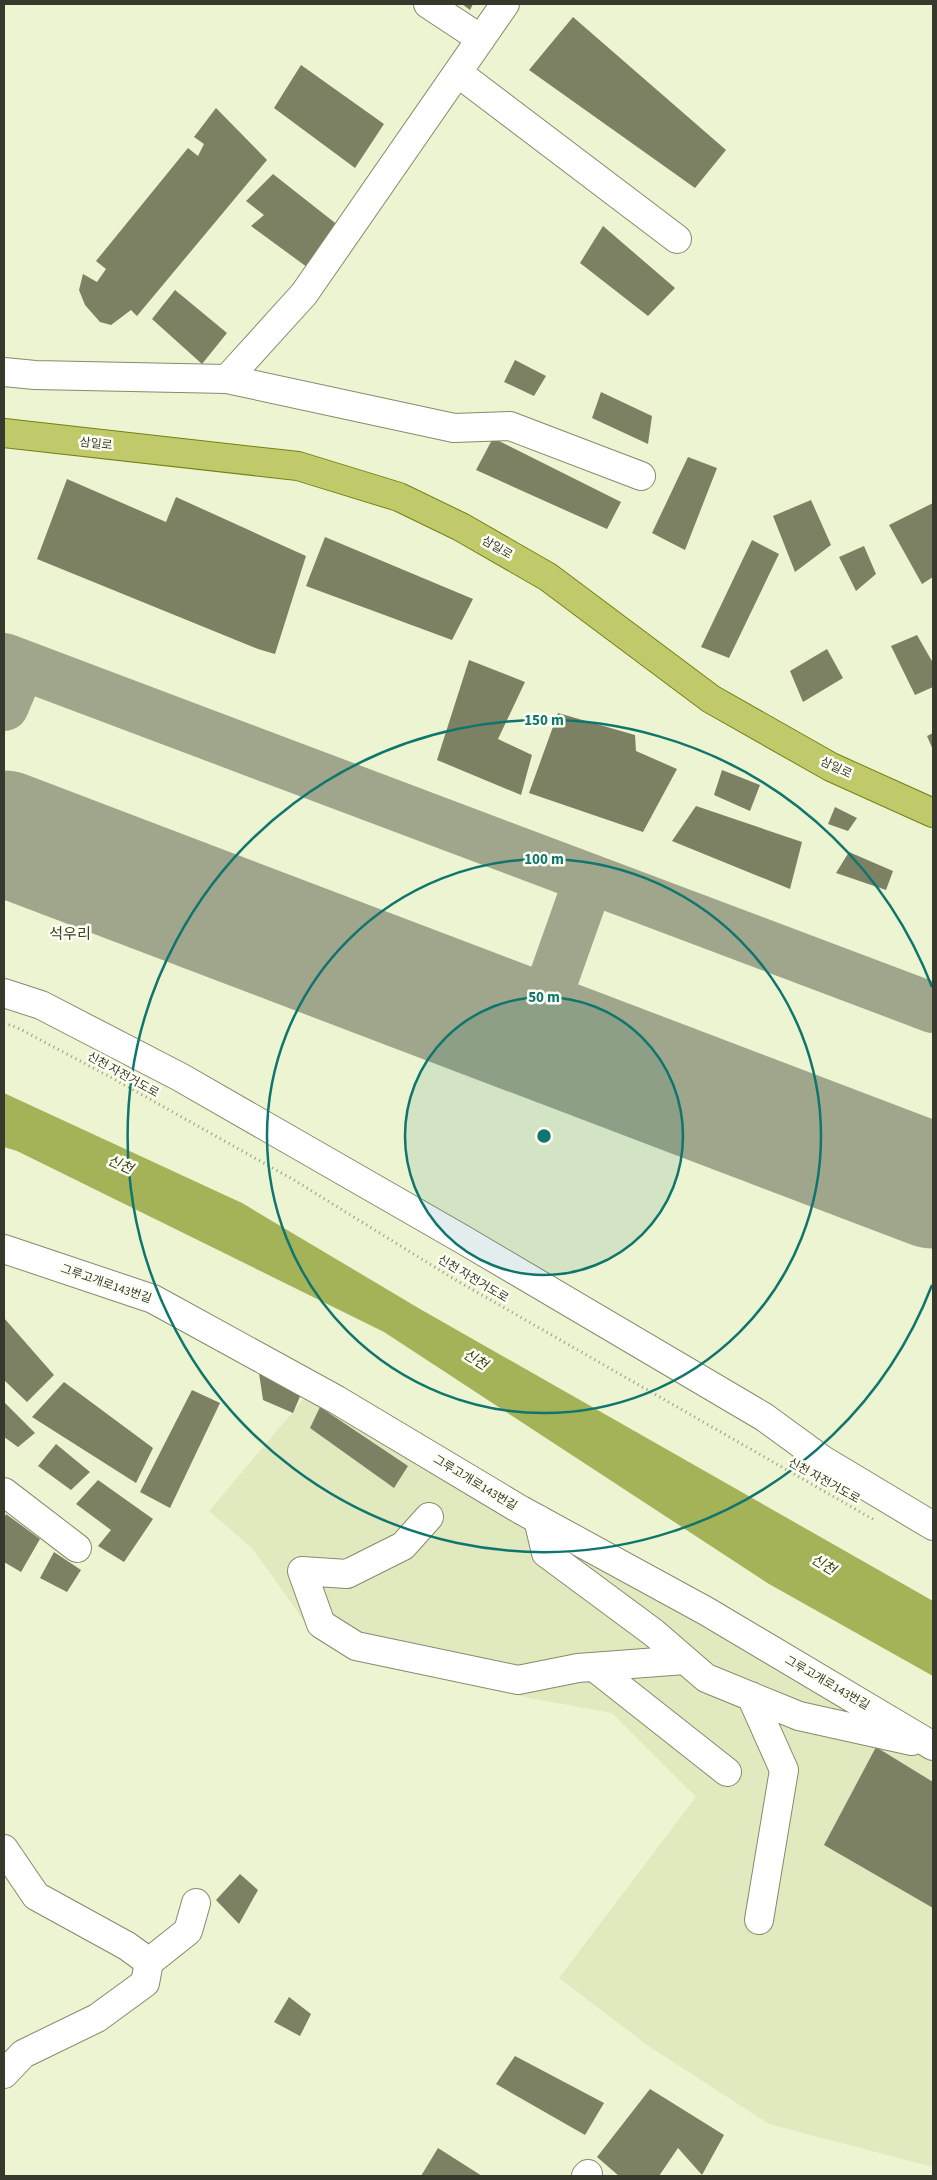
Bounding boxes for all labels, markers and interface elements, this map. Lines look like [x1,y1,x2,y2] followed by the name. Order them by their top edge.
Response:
[79,434,113,454] street label: 삼일로
[478,532,516,564] street label: 삼일로
[524,710,564,731] text: 150 m
[817,753,855,783] street label: 삼일로
[524,849,564,870] text: 100 m
[49,924,91,945] district label: 석우리
[528,987,560,1008] text: 50 m
[84,1048,162,1102] street label: 신천 자전거도로
[535,1127,553,1145] centre of rings
[104,1151,137,1180] water label: 신천
[434,1251,512,1307] street label: 신천 자전거도로
[58,1260,154,1308] street label: 그루고개로143번길
[459,1345,492,1376] water label: 신천
[430,1451,520,1515] street label: 그루고개로143번길
[785,1454,863,1508] street label: 신천 자전거도로
[807,1550,840,1581] water label: 신천
[782,1652,872,1714] street label: 그루고개로143번길

